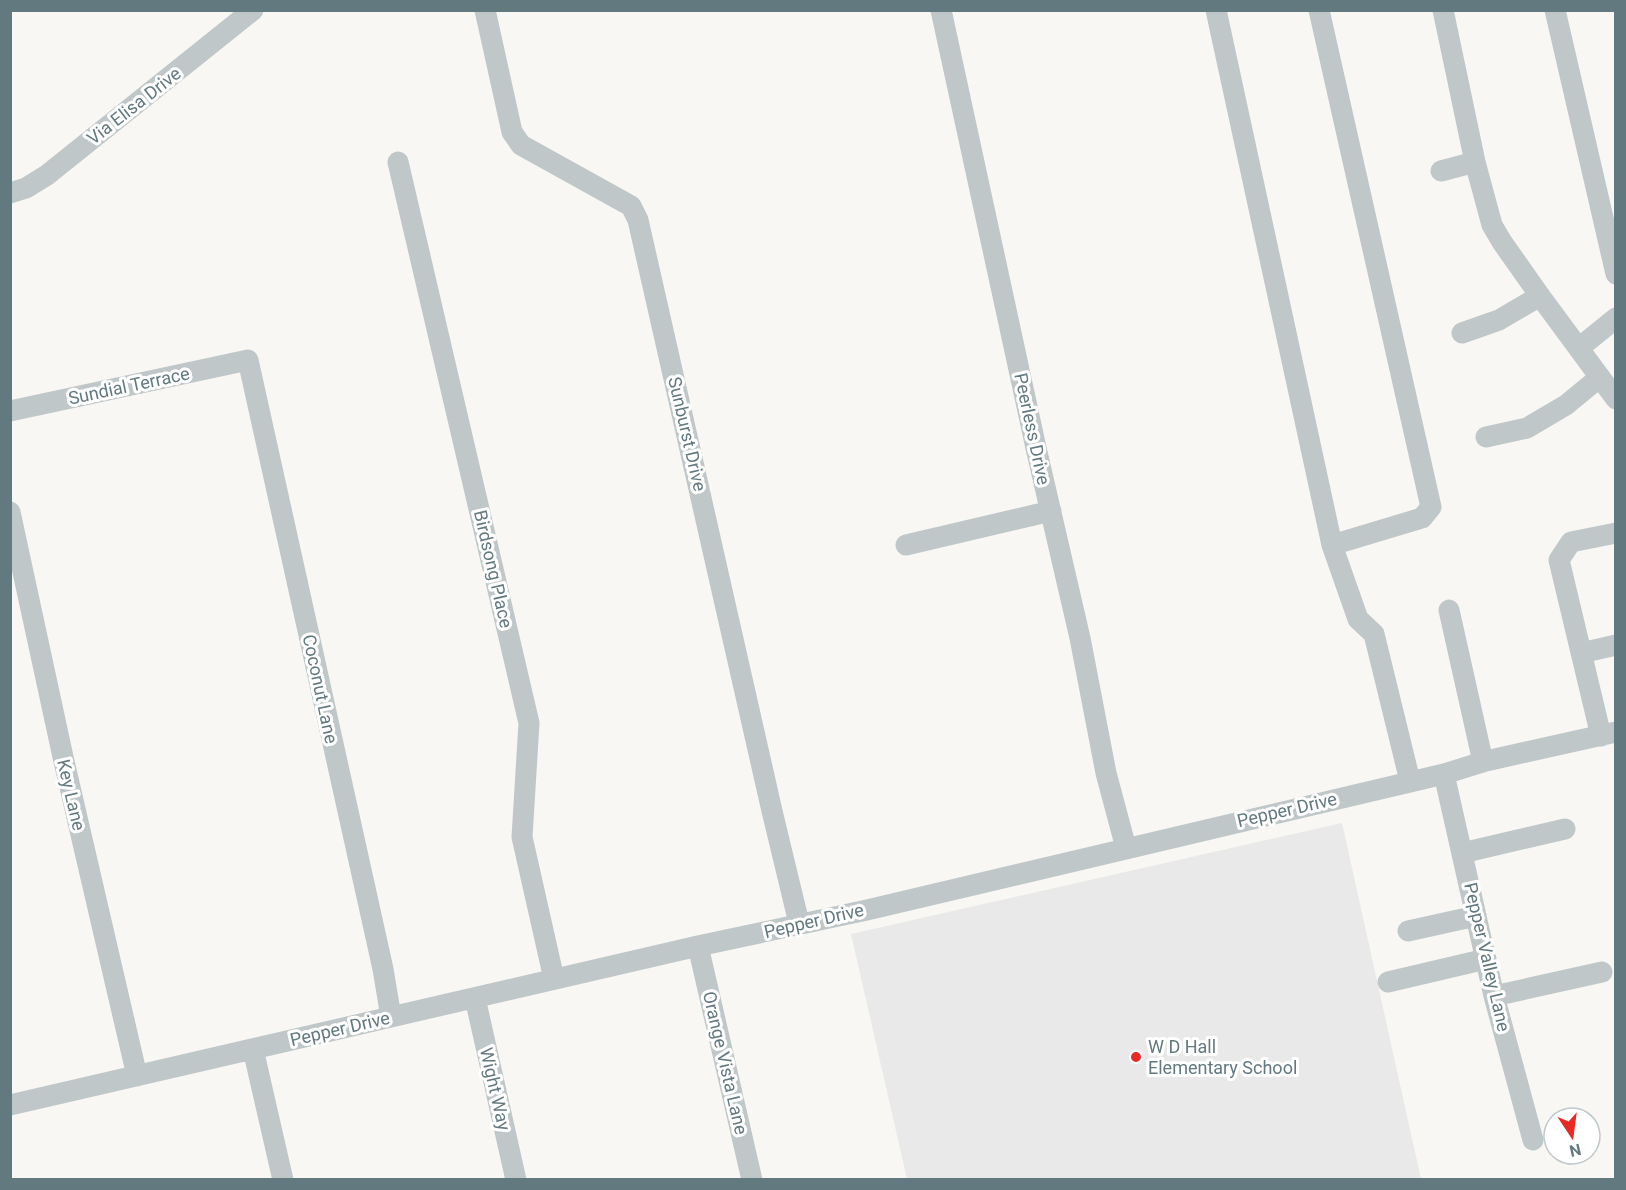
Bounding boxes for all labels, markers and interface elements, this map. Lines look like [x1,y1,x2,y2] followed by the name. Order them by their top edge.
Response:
[83,63,185,149] street label: Via Elisa Drive
[66,362,191,409] street label: Sundial Terrace
[1010,371,1055,487] street label: Peerless Drive
[664,375,711,493] street label: Sunburst Drive
[470,508,517,630] street label: Birdsong Place
[299,632,342,745] street label: Coconut Lane
[53,757,90,833] street label: Key Lane
[1235,788,1339,831] street label: Pepper Drive
[1460,880,1515,1033] street label: Pepper Valley Lane
[762,899,866,942] street label: Pepper Drive
[699,989,752,1136] street label: Orange Vista Lane
[288,1007,392,1050] street label: Pepper Drive
[1148,1036,1297,1078] place label: W D Hall Elementary School
[476,1045,515,1133] street label: Wight Way
[1129,1050,1143,1064] marker: W D Hall Elementary School
[1542,1106,1602,1166] north arrow
[1568,1140,1583,1161] text: N

